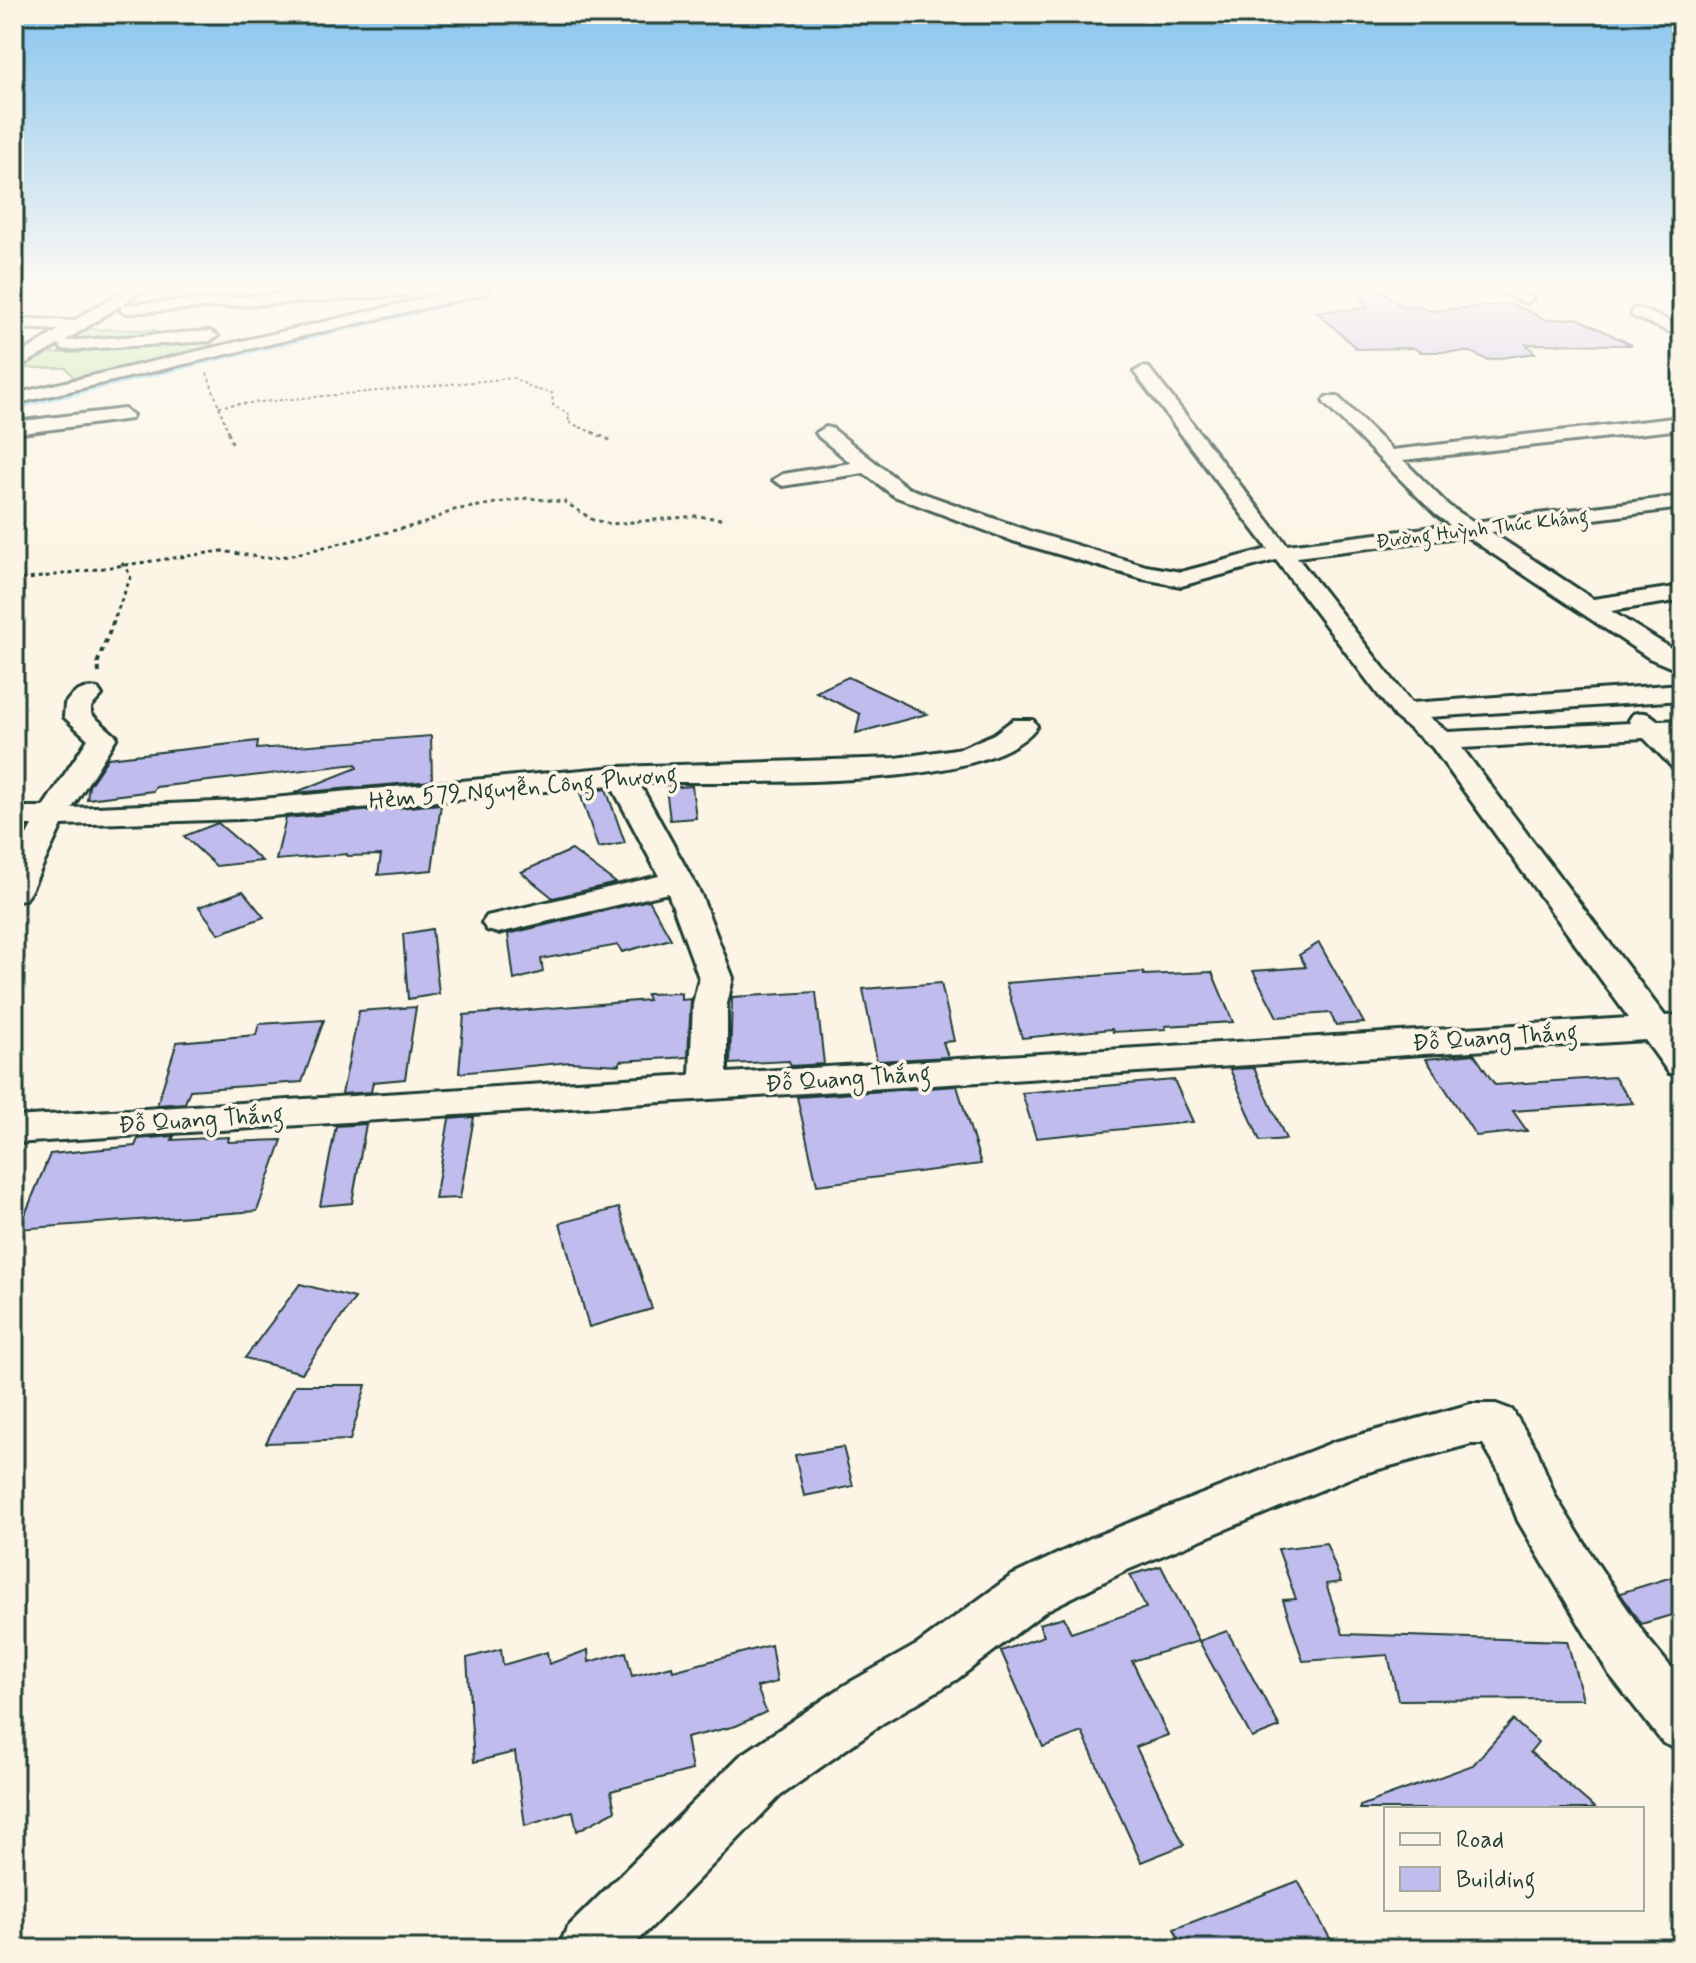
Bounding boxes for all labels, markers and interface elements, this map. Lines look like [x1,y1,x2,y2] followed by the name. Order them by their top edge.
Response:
[1375,503,1590,558] street label: Đường Huỳnh Thúc Kháng
[368,760,679,820] street label: Hẻm 579 Nguyễn Công Phương
[1411,1017,1579,1063] street label: Đỗ Quang Thắng
[764,1058,932,1104] street label: Đỗ Quang Thắng
[117,1099,285,1145] street label: Đỗ Quang Thắng
[1384,1807,1644,1911] legend
[1456,1825,1504,1856] text: Road
[1456,1865,1536,1899] text: Building

